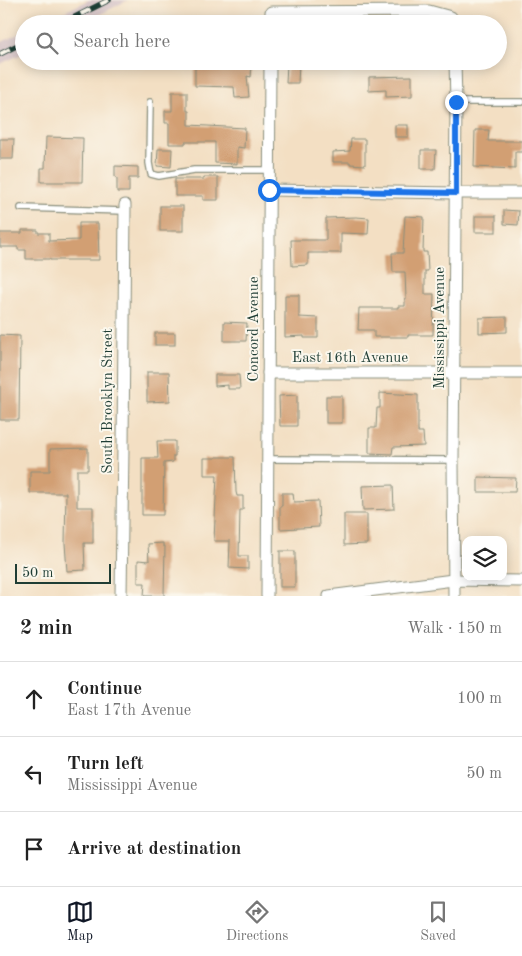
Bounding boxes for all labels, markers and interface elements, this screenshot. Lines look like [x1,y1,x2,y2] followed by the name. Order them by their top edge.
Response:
[15,15,507,70] search box
[33,29,61,57] icon: search
[73,33,170,52] text: Search here
[445,91,468,114] route end
[258,179,281,202] route start
[433,267,448,389] street label: Mississippi Avenue
[247,276,262,382] street label: Concord Avenue
[101,328,116,474] street label: South Brooklyn Street
[292,351,408,366] street label: East 16th Avenue
[462,536,507,581] map controls
[462,536,507,581] button: layers
[15,561,111,584] scale bar
[22,566,53,580] text: 50 m
[20,618,73,639] text: 2 min
[407,621,502,637] text: Walk · 150 m
[67,680,142,699] text: Continue
[20,685,48,713] icon: ahead
[457,691,502,707] text: 100 m
[67,703,191,719] text: East 17th Avenue
[67,755,144,774] text: Turn left
[20,760,48,788] icon: left
[466,766,502,782] text: 50 m
[67,778,197,794] text: Mississippi Avenue
[20,835,48,863] icon: arrive
[67,840,241,859] text: Arrive at destination
[66,898,94,945] tab: Map
[226,898,288,945] tab: Directions
[420,898,456,945] tab: Saved

